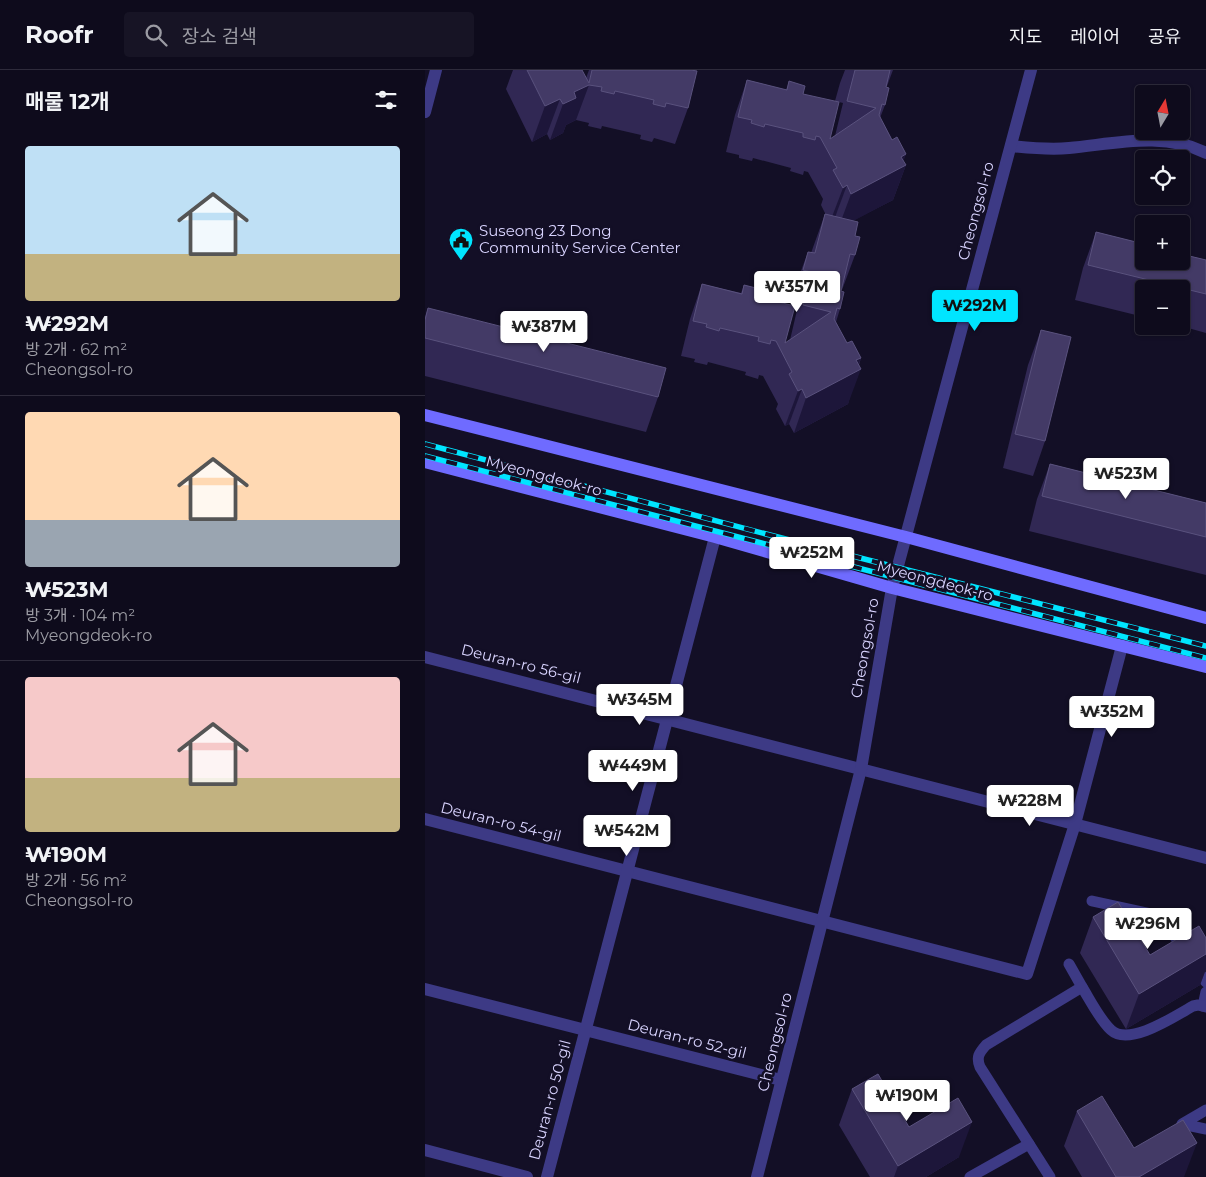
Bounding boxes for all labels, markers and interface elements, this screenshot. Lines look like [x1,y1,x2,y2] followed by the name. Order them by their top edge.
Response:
[124,12,474,57] search box
[25,20,94,49] text: Roofr
[142,21,170,49] icon: search
[182,25,257,48] text: 장소 검색
[1009,26,1042,48] text: 지도
[1070,26,1120,48] text: 레이어
[1148,26,1181,48] text: 공유
[1135,85,1190,140] north arrow
[1135,85,1190,335] map controls
[372,86,400,114] icon: filters
[25,89,110,114] text: 매물 12개
[1135,150,1190,205] button: locate
[953,159,998,262] street label: Cheongsol-ro
[168,179,258,269] icon: home
[1135,215,1190,270] button: +
[479,221,681,257] place label: Suseong 23 Dong Community Service Center
[448,227,474,261] public building icon: Suseong 23 Dong Community Service Center
[762,270,832,313] pin: ₩357M
[765,277,829,296] text: ₩357M
[1135,280,1190,335] button: −
[940,290,1010,332] pin: ₩292M
[943,296,1007,315] text: ₩292M
[509,310,579,353] pin: ₩387M
[25,311,109,336] text: ₩292M
[511,317,577,336] text: ₩387M
[25,340,127,359] text: 방 2개 · 62 m²
[25,360,133,379] text: Cheongsol-ro
[168,444,258,534] icon: home
[484,451,604,500] street label: Myeongdeok-ro
[1091,458,1161,500] pin: ₩523M
[1094,464,1158,483] text: ₩523M
[777,536,847,579] pin: ₩252M
[780,543,844,562] text: ₩252M
[875,556,995,605] street label: Myeongdeok-ro
[25,577,108,602] text: ₩523M
[846,596,883,699] street label: Cheongsol-ro
[25,606,135,625] text: 방 3개 · 104 m²
[25,626,152,645] text: Myeongdeok-ro
[459,639,583,688] street label: Deuran-ro 56-gil
[605,684,675,726] pin: ₩345M
[607,690,673,709] text: ₩345M
[1077,696,1147,738] pin: ₩352M
[1080,702,1144,721] text: ₩352M
[168,709,258,799] icon: home
[598,750,668,792] pin: ₩449M
[599,756,667,775] text: ₩449M
[995,784,1065,827] pin: ₩228M
[998,791,1062,810] text: ₩228M
[439,797,563,846] street label: Deuran-ro 54-gil
[592,814,662,857] pin: ₩542M
[594,821,660,840] text: ₩542M
[25,842,107,867] text: ₩190M
[25,871,127,890] text: 방 2개 · 56 m²
[25,891,133,910] text: Cheongsol-ro
[1113,908,1183,950] pin: ₩296M
[1116,914,1180,933] text: ₩296M
[753,990,796,1093] street label: Cheongsol-ro
[626,1015,749,1062] street label: Deuran-ro 52-gil
[524,1038,575,1162] street label: Deuran-ro 50-gil
[872,1080,942,1122] pin: ₩190M
[876,1086,938,1105] text: ₩190M

